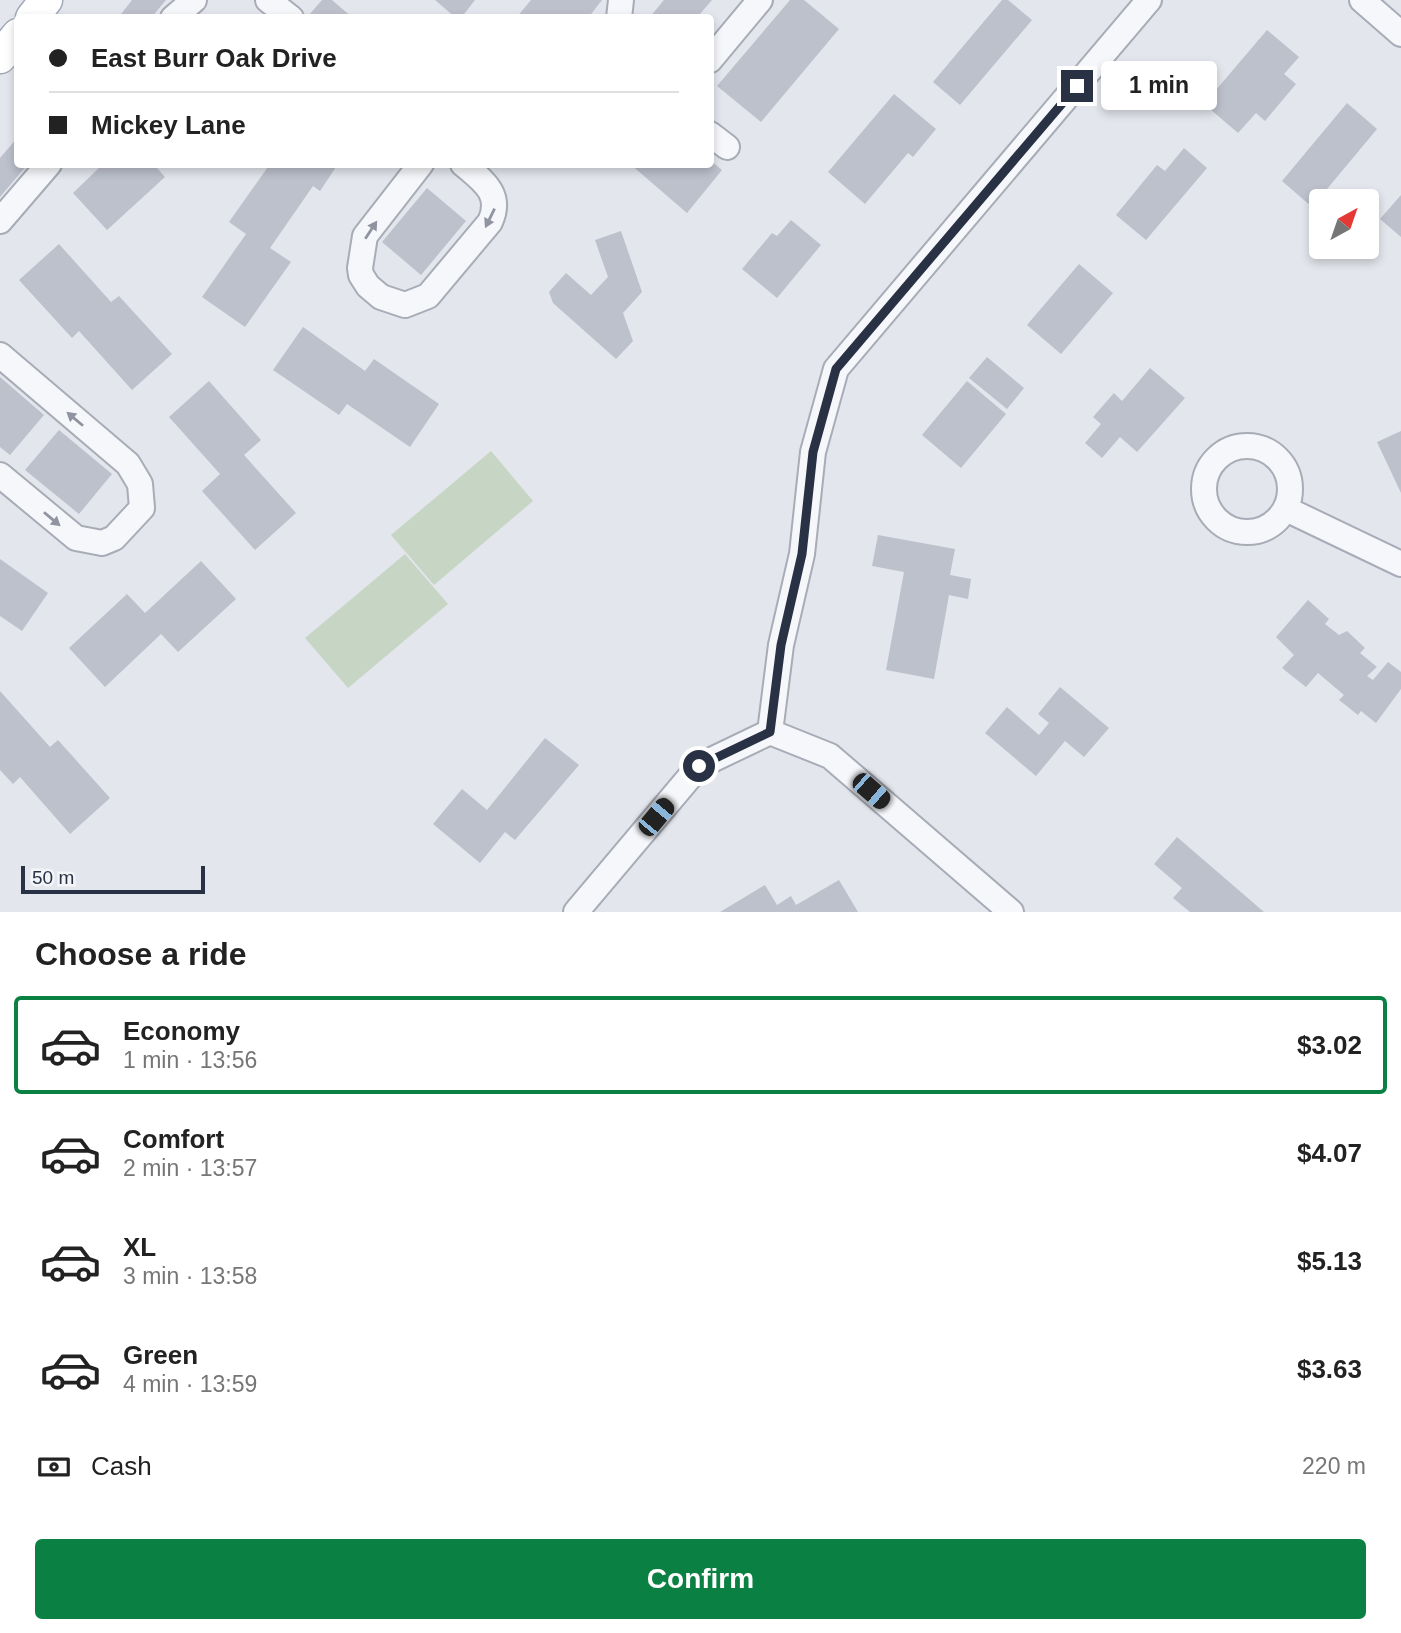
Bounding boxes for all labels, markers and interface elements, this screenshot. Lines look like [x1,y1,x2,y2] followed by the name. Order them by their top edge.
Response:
[91,43,337,73] text: East Burr Oak Drive
[1102,62,1217,110] callout: 1 min
[1061,70,1093,102] route end
[1129,72,1189,98] text: 1 min
[91,110,246,140] text: Mickey Lane
[1309,189,1379,259] north arrow
[1309,189,1379,259] map controls
[484,208,496,228] one-way arrow
[364,220,377,240] one-way arrow
[67,412,85,427] one-way arrow
[43,511,61,527] one-way arrow
[683,750,715,782] route start
[849,769,894,813] car
[635,794,678,840] car
[21,863,205,895] scale bar
[32,867,74,888] text: 50 m
[35,936,247,972] text: Choose a ride
[39,1014,102,1077] icon: car
[123,1016,240,1046] text: Economy
[1297,1030,1362,1060] text: $3.02
[123,1047,257,1073] text: 1 min · 13:56
[39,1122,102,1185] icon: car
[123,1124,224,1154] text: Comfort
[1297,1138,1362,1168] text: $4.07
[123,1155,257,1181] text: 2 min · 13:57
[39,1230,102,1293] icon: car
[123,1232,156,1262] text: XL
[1297,1246,1362,1276] text: $5.13
[123,1263,257,1289] text: 3 min · 13:58
[39,1338,102,1401] icon: car
[123,1340,198,1370] text: Green
[1297,1354,1362,1384] text: $3.63
[123,1371,257,1397] text: 4 min · 13:59
[35,1448,73,1486] icon: cash
[91,1451,152,1481] text: Cash
[1302,1453,1366,1479] text: 220 m
[35,1539,1366,1619] button: Confirm

